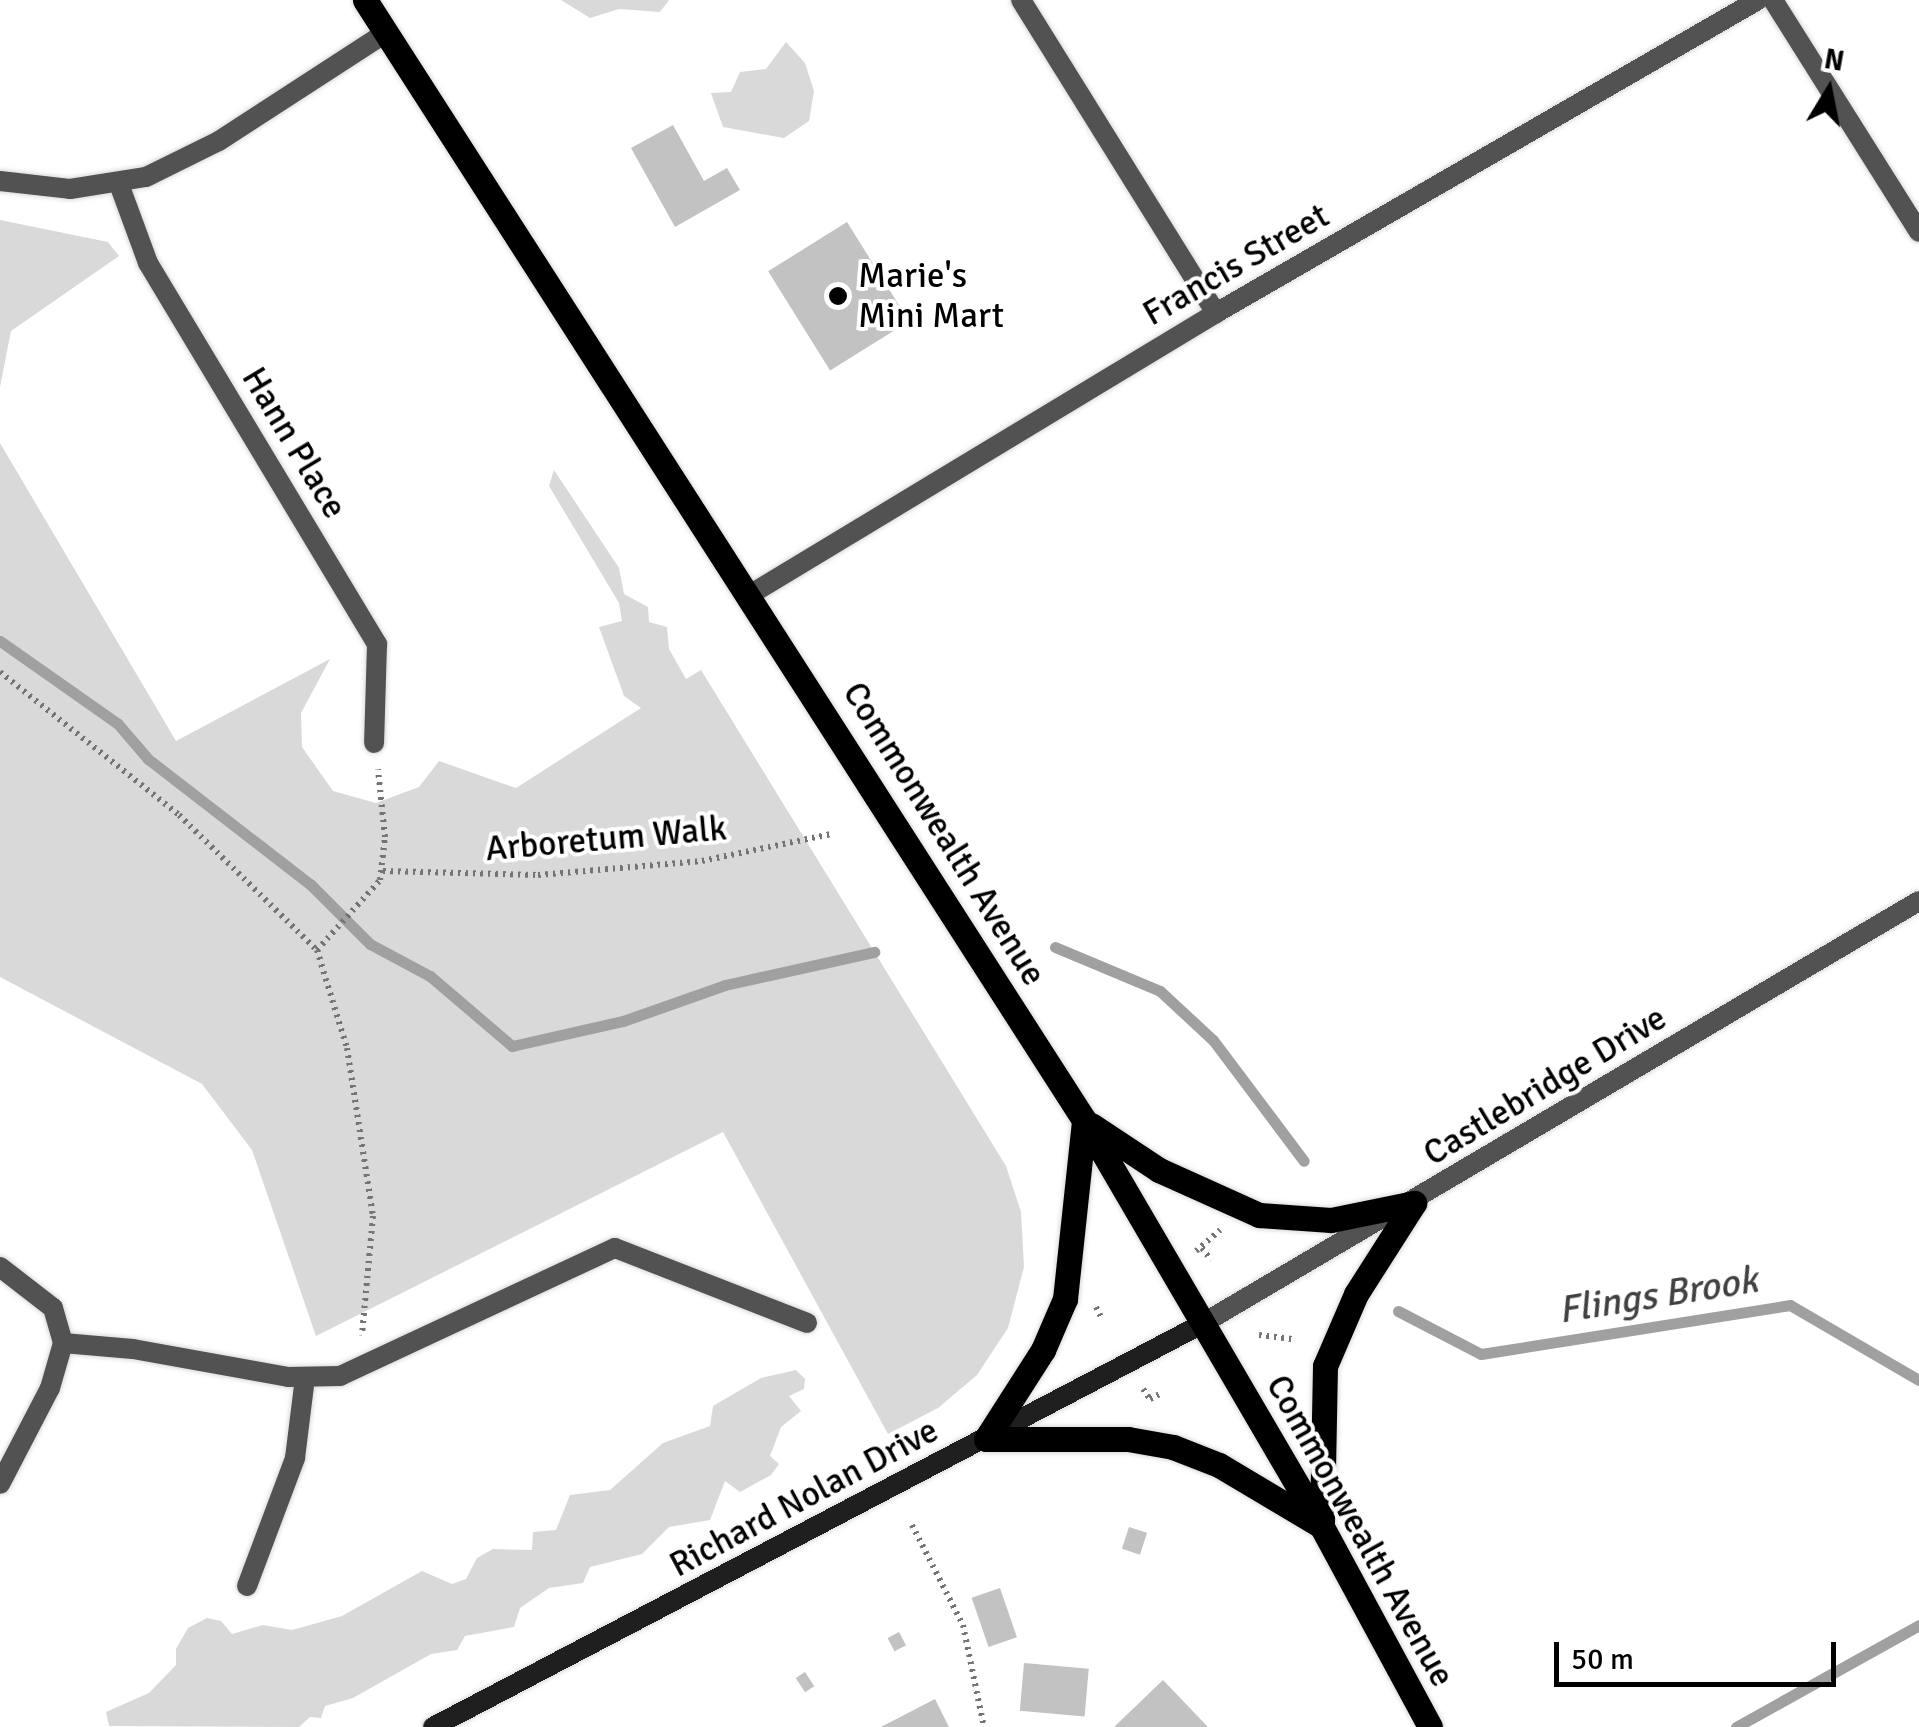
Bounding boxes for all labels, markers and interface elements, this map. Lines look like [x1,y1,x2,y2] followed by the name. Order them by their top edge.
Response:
[1779,40,1879,140] north arrow
[1822,42,1847,79] text: N
[1136,195,1336,335] street label: Francis Street
[858,255,1004,337] place label: Marie's Mini Mart
[827,285,849,307] marker: Marie's Mini Mart
[233,360,355,526] street label: Hann Place
[833,675,1055,993] street label: Commonwealth Avenue
[484,808,728,870] street label: Arboretum Walk
[1416,997,1674,1175] street label: Castlebridge Drive
[1555,1257,1761,1333] water label: Flings Brook
[1257,1368,1463,1694] street label: Commonwealth Avenue
[663,1410,945,1586] street label: Richard Nolan Drive
[1559,1622,1842,1684] scale bar
[1571,1641,1634,1678] text: 50 m

